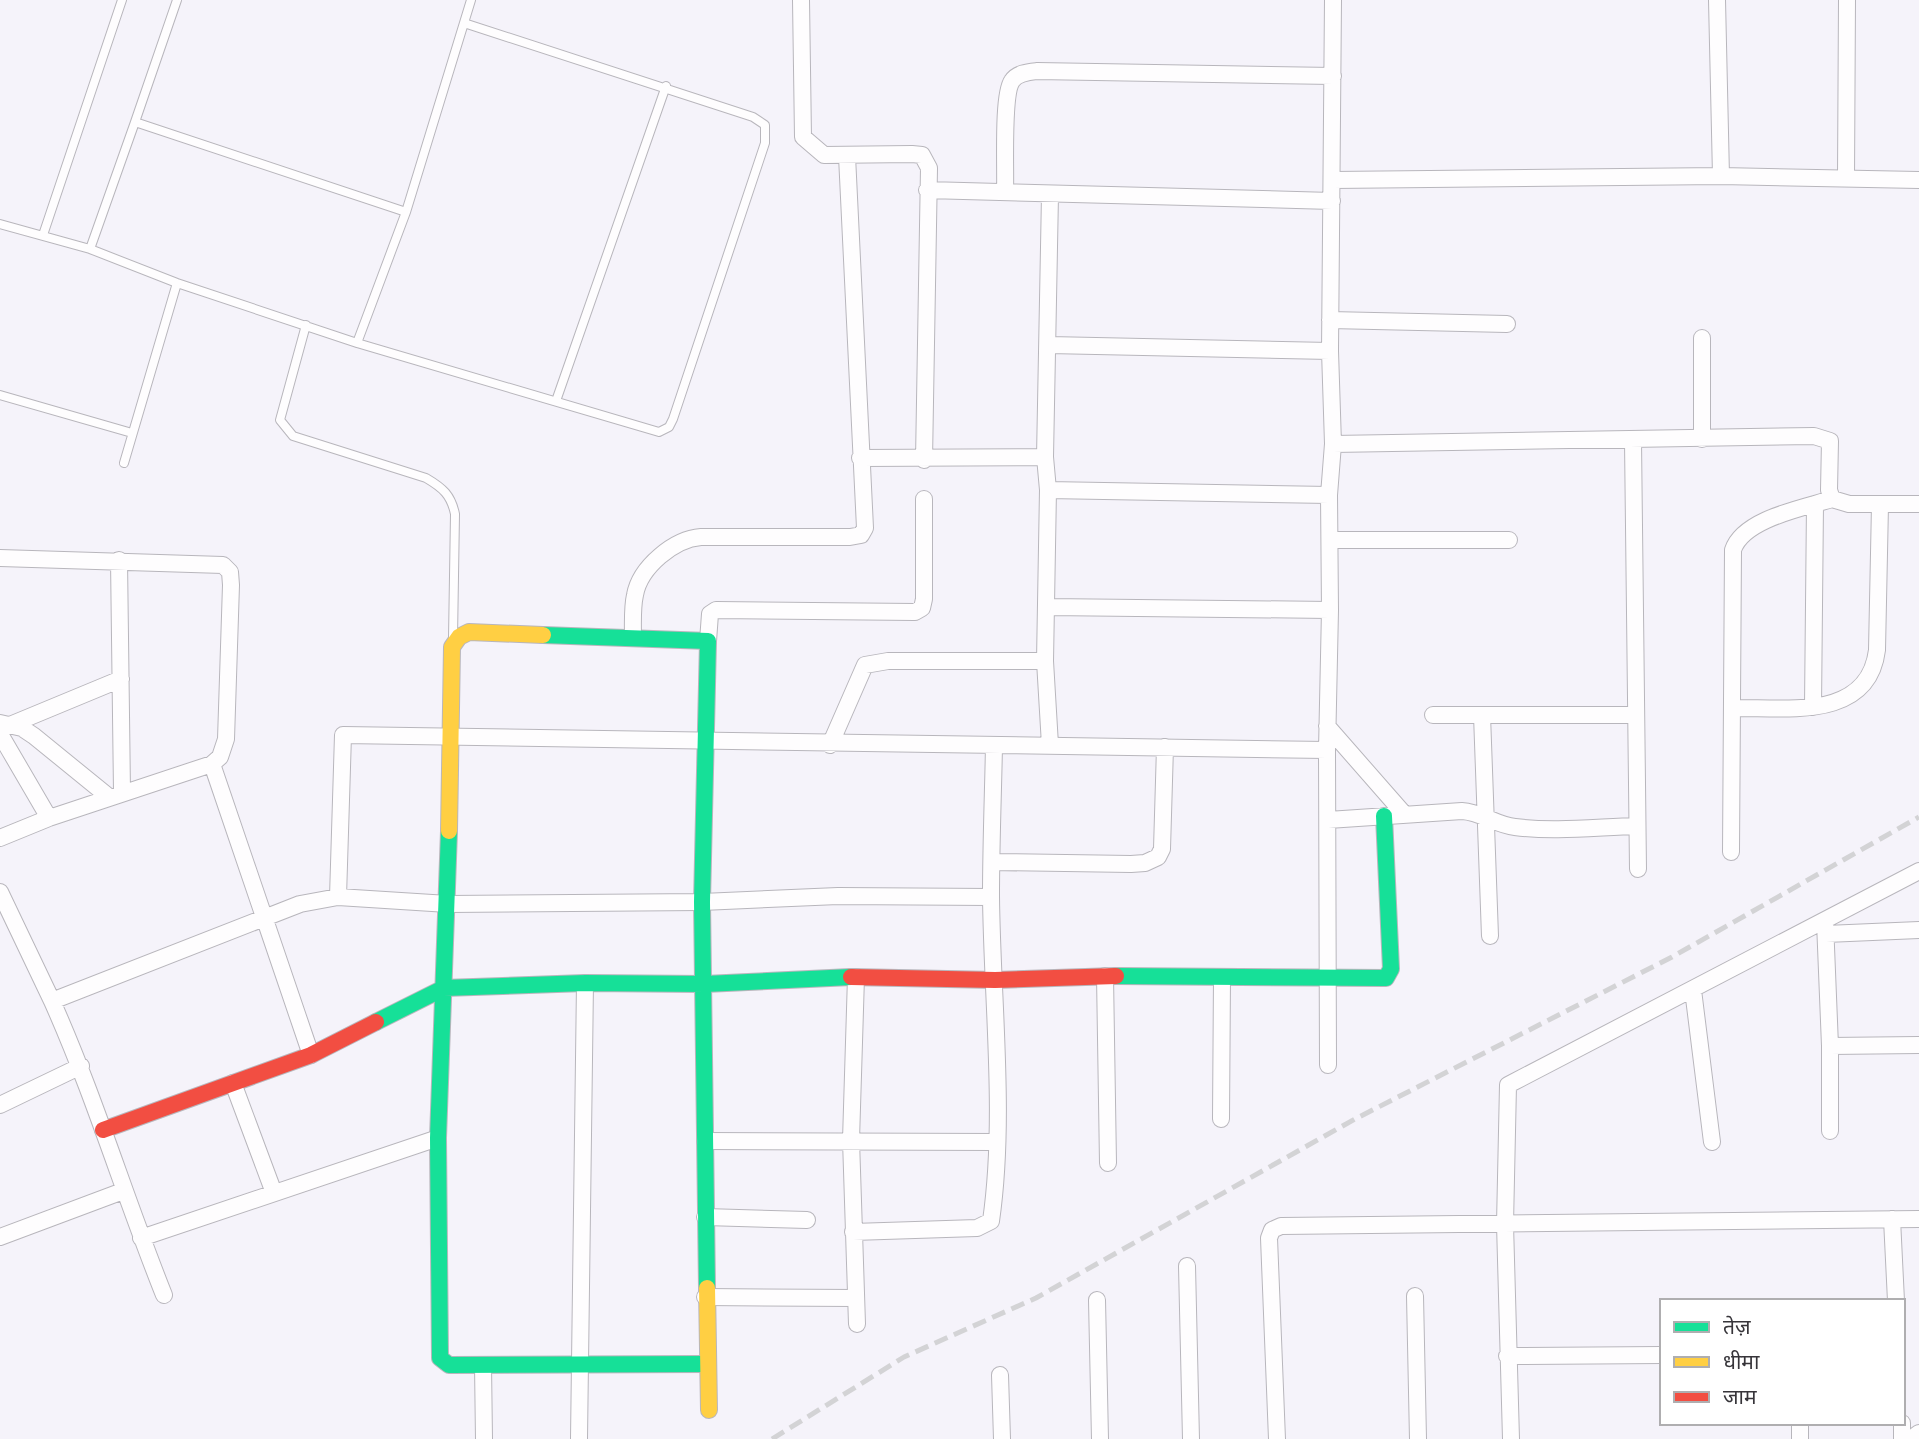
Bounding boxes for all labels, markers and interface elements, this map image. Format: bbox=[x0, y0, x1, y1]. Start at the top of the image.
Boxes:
legend bbox=[1660, 1299, 1905, 1425]
text: तेज़ bbox=[1723, 1313, 1751, 1339]
text: धीमा bbox=[1723, 1348, 1760, 1374]
text: जाम bbox=[1723, 1383, 1757, 1409]

